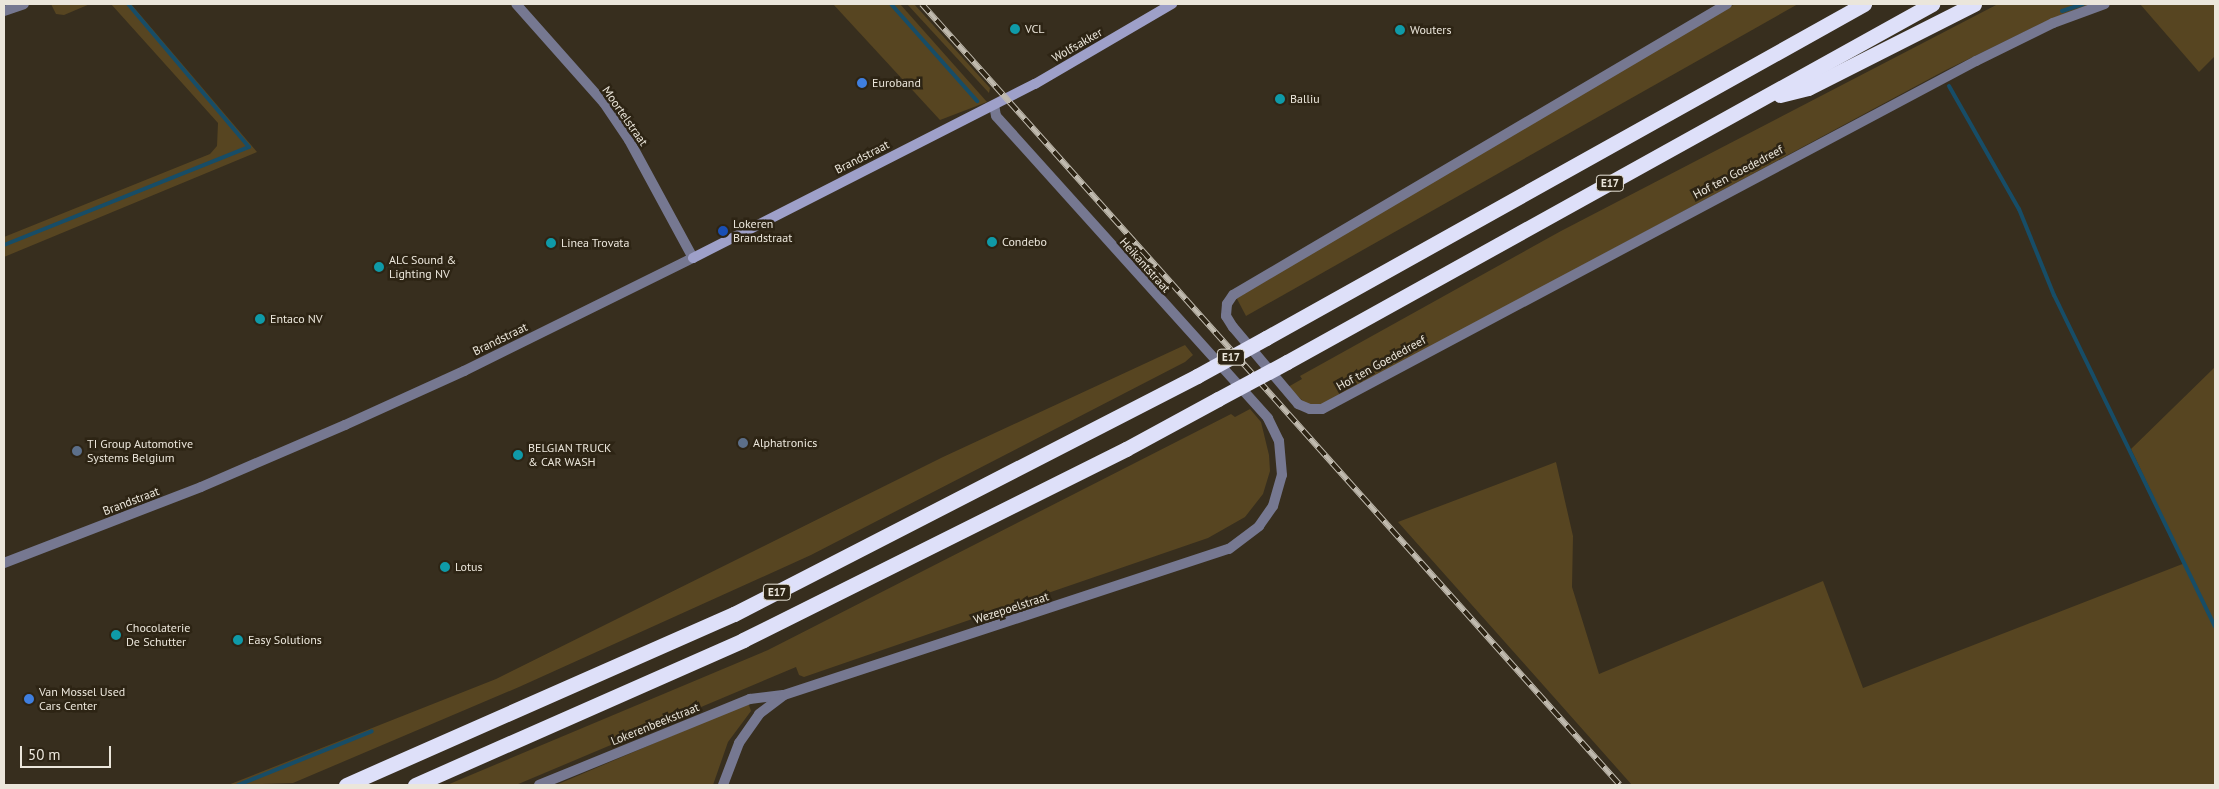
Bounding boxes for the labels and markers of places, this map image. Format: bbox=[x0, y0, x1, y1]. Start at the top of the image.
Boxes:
place label: VCL bbox=[1025, 22, 1045, 36]
marker: VCL bbox=[1009, 23, 1021, 35]
place label: Wouters bbox=[1410, 23, 1451, 37]
marker: Wouters bbox=[1394, 24, 1406, 36]
place label: Euroband bbox=[872, 76, 921, 90]
marker: Euroband bbox=[856, 77, 868, 89]
place label: Balliu bbox=[1290, 92, 1320, 106]
marker: Balliu bbox=[1274, 93, 1286, 105]
place label: Lokeren Brandstraat bbox=[733, 217, 792, 245]
marker: Lokeren Brandstraat bbox=[717, 225, 729, 237]
place label: Condebo bbox=[1002, 235, 1047, 249]
place label: Linea Trovata bbox=[561, 236, 630, 250]
marker: Condebo bbox=[986, 236, 998, 248]
marker: Linea Trovata bbox=[545, 237, 557, 249]
place label: ALC Sound & Lighting NV bbox=[389, 253, 457, 281]
marker: ALC Sound & Lighting NV bbox=[373, 261, 385, 273]
place label: Entaco NV bbox=[270, 312, 323, 326]
marker: Entaco NV bbox=[254, 313, 266, 325]
place label: Alphatronics bbox=[753, 436, 817, 450]
place label: TI Group Automotive Systems Belgium bbox=[87, 437, 193, 465]
marker: Alphatronics bbox=[737, 437, 749, 449]
place label: BELGIAN TRUCK & CAR WASH bbox=[528, 441, 612, 469]
marker: TI Group Automotive Systems Belgium bbox=[71, 445, 83, 457]
marker: BELGIAN TRUCK & CAR WASH bbox=[512, 449, 524, 461]
place label: Lotus bbox=[455, 560, 483, 574]
marker: Lotus bbox=[439, 561, 451, 573]
place label: Chocolaterie De Schutter bbox=[126, 621, 190, 649]
marker: Chocolaterie De Schutter bbox=[110, 629, 122, 641]
place label: Easy Solutions bbox=[248, 633, 322, 647]
marker: Easy Solutions bbox=[232, 634, 244, 646]
place label: Van Mossel Used Cars Center bbox=[39, 685, 125, 713]
marker: Van Mossel Used Cars Center bbox=[23, 693, 35, 705]

